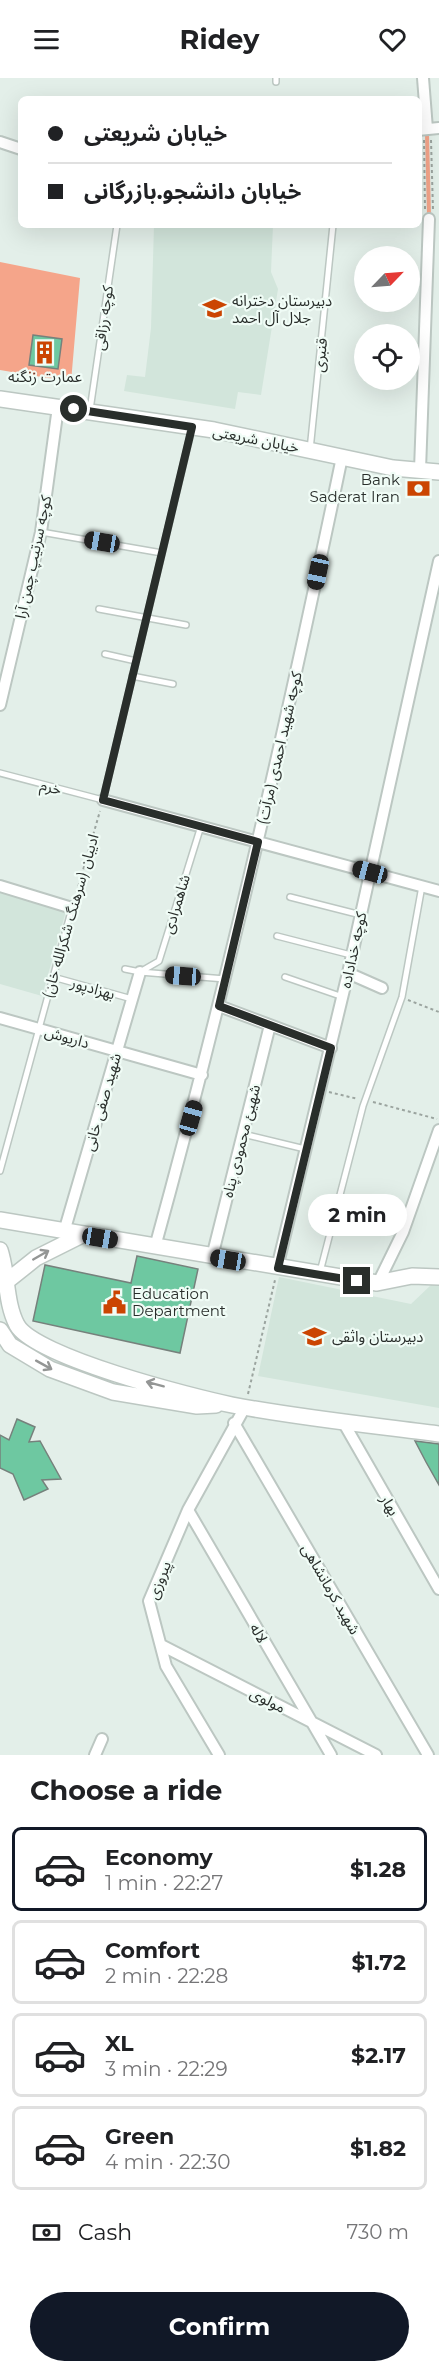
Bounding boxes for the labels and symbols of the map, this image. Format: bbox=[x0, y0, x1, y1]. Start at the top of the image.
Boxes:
north arrow bbox=[354, 246, 420, 312]
street label: کوچه رزاقی bbox=[89, 284, 118, 352]
place label: دبیرستان دخترانه جلال آل احمد bbox=[232, 291, 332, 327]
school or university icon: دبیرستان دخترانه جلال آل احمد bbox=[201, 296, 227, 322]
street label: قنبری bbox=[309, 337, 331, 373]
building icon: عمارت زنگنه bbox=[32, 339, 58, 365]
place label: عمارت زنگنه bbox=[8, 367, 82, 386]
route start bbox=[60, 395, 87, 422]
street label: خیابان شریعتی bbox=[211, 421, 301, 457]
place label: Bank Saderat Iran bbox=[309, 470, 400, 506]
bank icon: Bank Saderat Iran bbox=[405, 475, 431, 501]
street label: کوچه سرتیپ چمن آرا bbox=[11, 493, 57, 621]
car bbox=[83, 530, 121, 554]
car bbox=[305, 553, 331, 591]
street label: کوچه شهید احمدی (مرآت) bbox=[252, 669, 307, 827]
street label: خرم bbox=[38, 775, 64, 801]
street label: ادیبان (سرهنگ شکرالله خان) bbox=[37, 832, 103, 1000]
car bbox=[350, 859, 390, 885]
street label: شاهمرادی bbox=[158, 872, 194, 936]
street label: کوچه خداداده bbox=[336, 909, 372, 990]
car bbox=[164, 966, 202, 986]
street label: بهزادپور bbox=[67, 972, 117, 1004]
street label: داریوش bbox=[43, 1022, 91, 1052]
street label: شهید صفی خانی bbox=[79, 1051, 125, 1153]
street label: شهیئ محمودی پناه bbox=[218, 1082, 265, 1200]
car bbox=[177, 1098, 205, 1138]
callout: 2 min bbox=[308, 1194, 406, 1236]
car bbox=[81, 1226, 119, 1250]
car bbox=[209, 1248, 247, 1272]
one-way arrow bbox=[32, 1249, 49, 1261]
route end bbox=[343, 1267, 370, 1294]
place label: Education Department bbox=[132, 1284, 226, 1320]
public building icon: Education Department bbox=[101, 1289, 127, 1315]
school or university icon: دبیرستان واثقی bbox=[301, 1323, 327, 1349]
place label: دبیرستان واثقی bbox=[332, 1327, 423, 1346]
one-way arrow bbox=[35, 1360, 53, 1371]
one-way arrow bbox=[146, 1378, 165, 1389]
street label: بهار bbox=[376, 1490, 404, 1519]
street label: شهید کرمانشاهی bbox=[297, 1540, 365, 1638]
street label: پیروزی bbox=[143, 1558, 176, 1602]
street label: لاله bbox=[246, 1620, 272, 1646]
street label: مولوی bbox=[247, 1683, 289, 1717]

